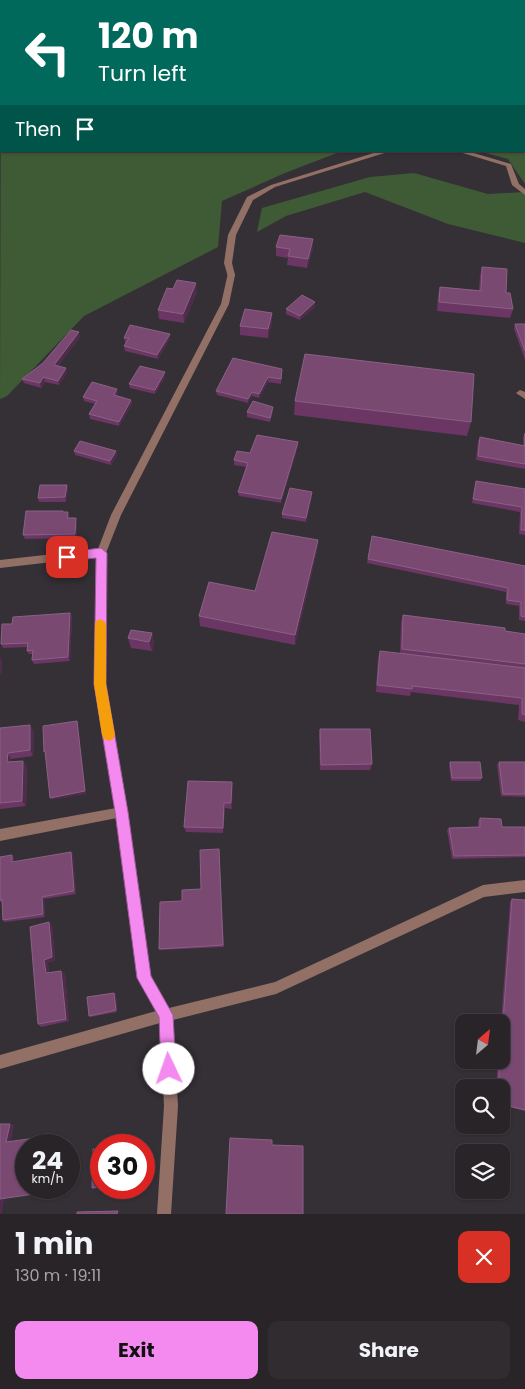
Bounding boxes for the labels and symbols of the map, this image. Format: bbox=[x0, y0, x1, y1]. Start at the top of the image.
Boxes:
pin bbox=[46, 536, 88, 578]
north arrow bbox=[455, 1014, 510, 1069]
position arrow bbox=[142, 1042, 194, 1094]
speed limit sign: 30 bbox=[90, 1134, 155, 1199]

